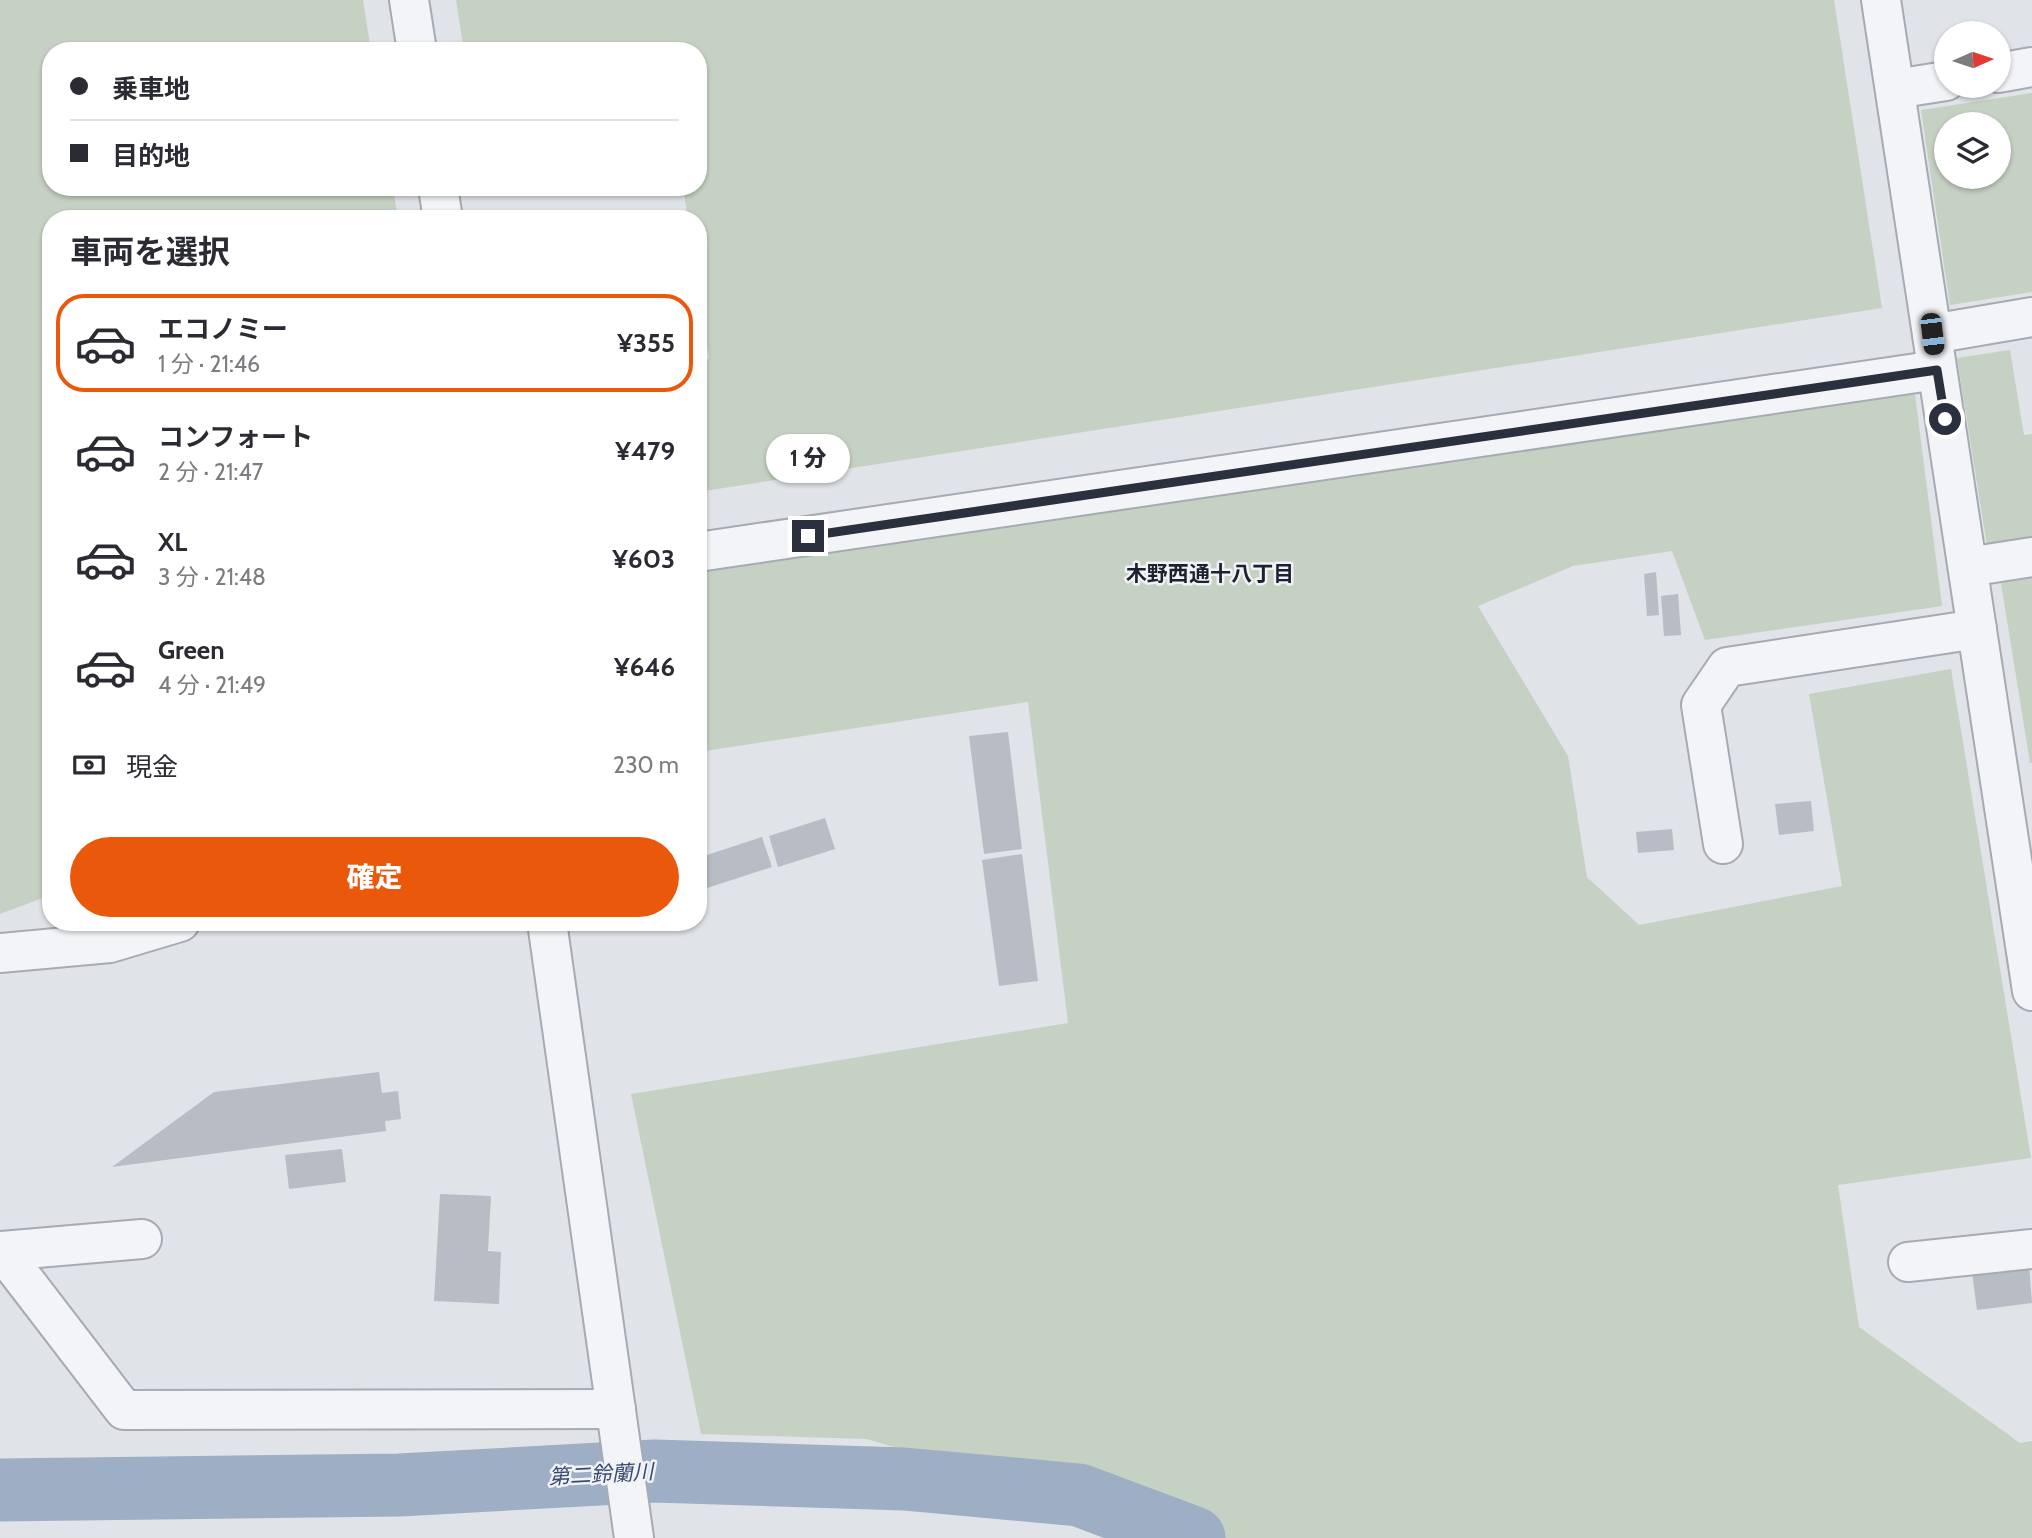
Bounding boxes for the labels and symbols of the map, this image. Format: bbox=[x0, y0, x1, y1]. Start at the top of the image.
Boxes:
north arrow bbox=[1934, 21, 2011, 98]
car bbox=[1920, 312, 1945, 356]
route start bbox=[1929, 403, 1961, 435]
callout: 1 分 bbox=[766, 434, 850, 484]
route end bbox=[792, 520, 824, 552]
district label: 木野西通十八丁目 bbox=[1126, 561, 1294, 586]
water label: 第二鈴蘭川 bbox=[548, 1459, 656, 1489]

